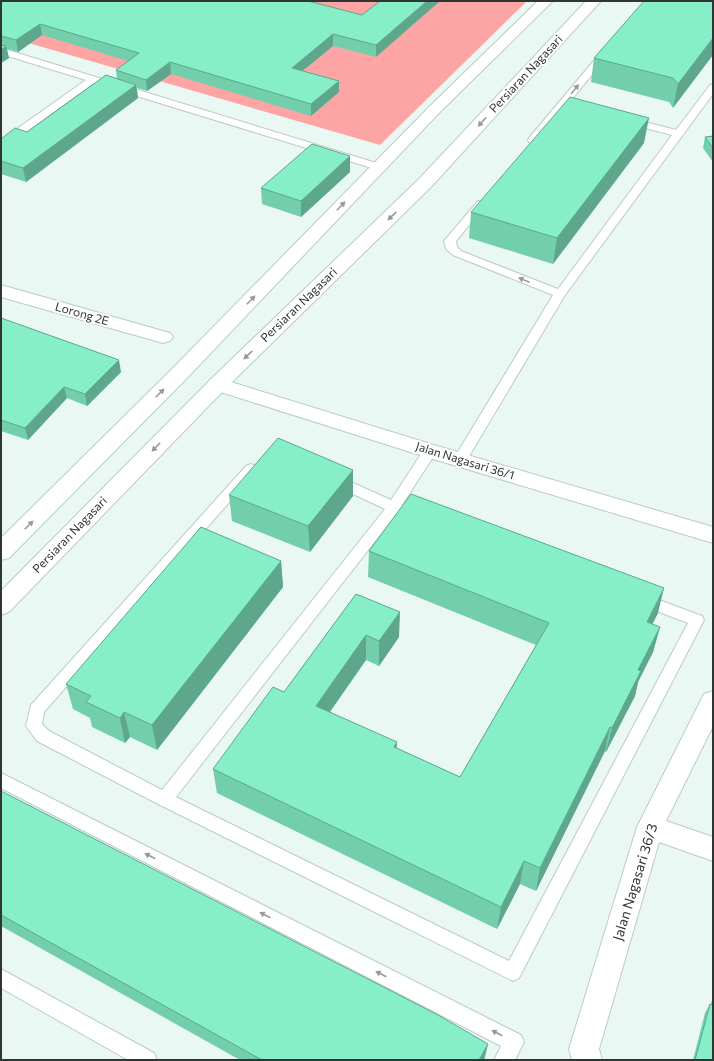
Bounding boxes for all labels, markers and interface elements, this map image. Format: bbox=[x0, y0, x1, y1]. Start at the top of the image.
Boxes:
street label: Persiaran Nagasari bbox=[486, 32, 565, 115]
one-way arrow bbox=[571, 83, 580, 94]
one-way arrow bbox=[477, 117, 486, 127]
one-way arrow bbox=[336, 201, 346, 211]
one-way arrow bbox=[387, 211, 396, 220]
street label: Persiaran Nagasari bbox=[257, 264, 339, 344]
one-way arrow bbox=[517, 276, 529, 282]
one-way arrow bbox=[246, 295, 256, 305]
street label: Lorong 2E bbox=[54, 299, 111, 327]
one-way arrow bbox=[243, 350, 253, 360]
one-way arrow bbox=[155, 388, 165, 398]
street label: Jalan Nagasari 36/1 bbox=[414, 438, 516, 483]
one-way arrow bbox=[151, 442, 161, 452]
street label: Persiaran Nagasari bbox=[29, 493, 109, 575]
one-way arrow bbox=[24, 520, 34, 530]
street label: Jalan Nagasari 36/3 bbox=[609, 821, 660, 943]
one-way arrow bbox=[144, 853, 155, 859]
one-way arrow bbox=[260, 912, 271, 918]
one-way arrow bbox=[375, 971, 387, 977]
one-way arrow bbox=[491, 1030, 503, 1037]

